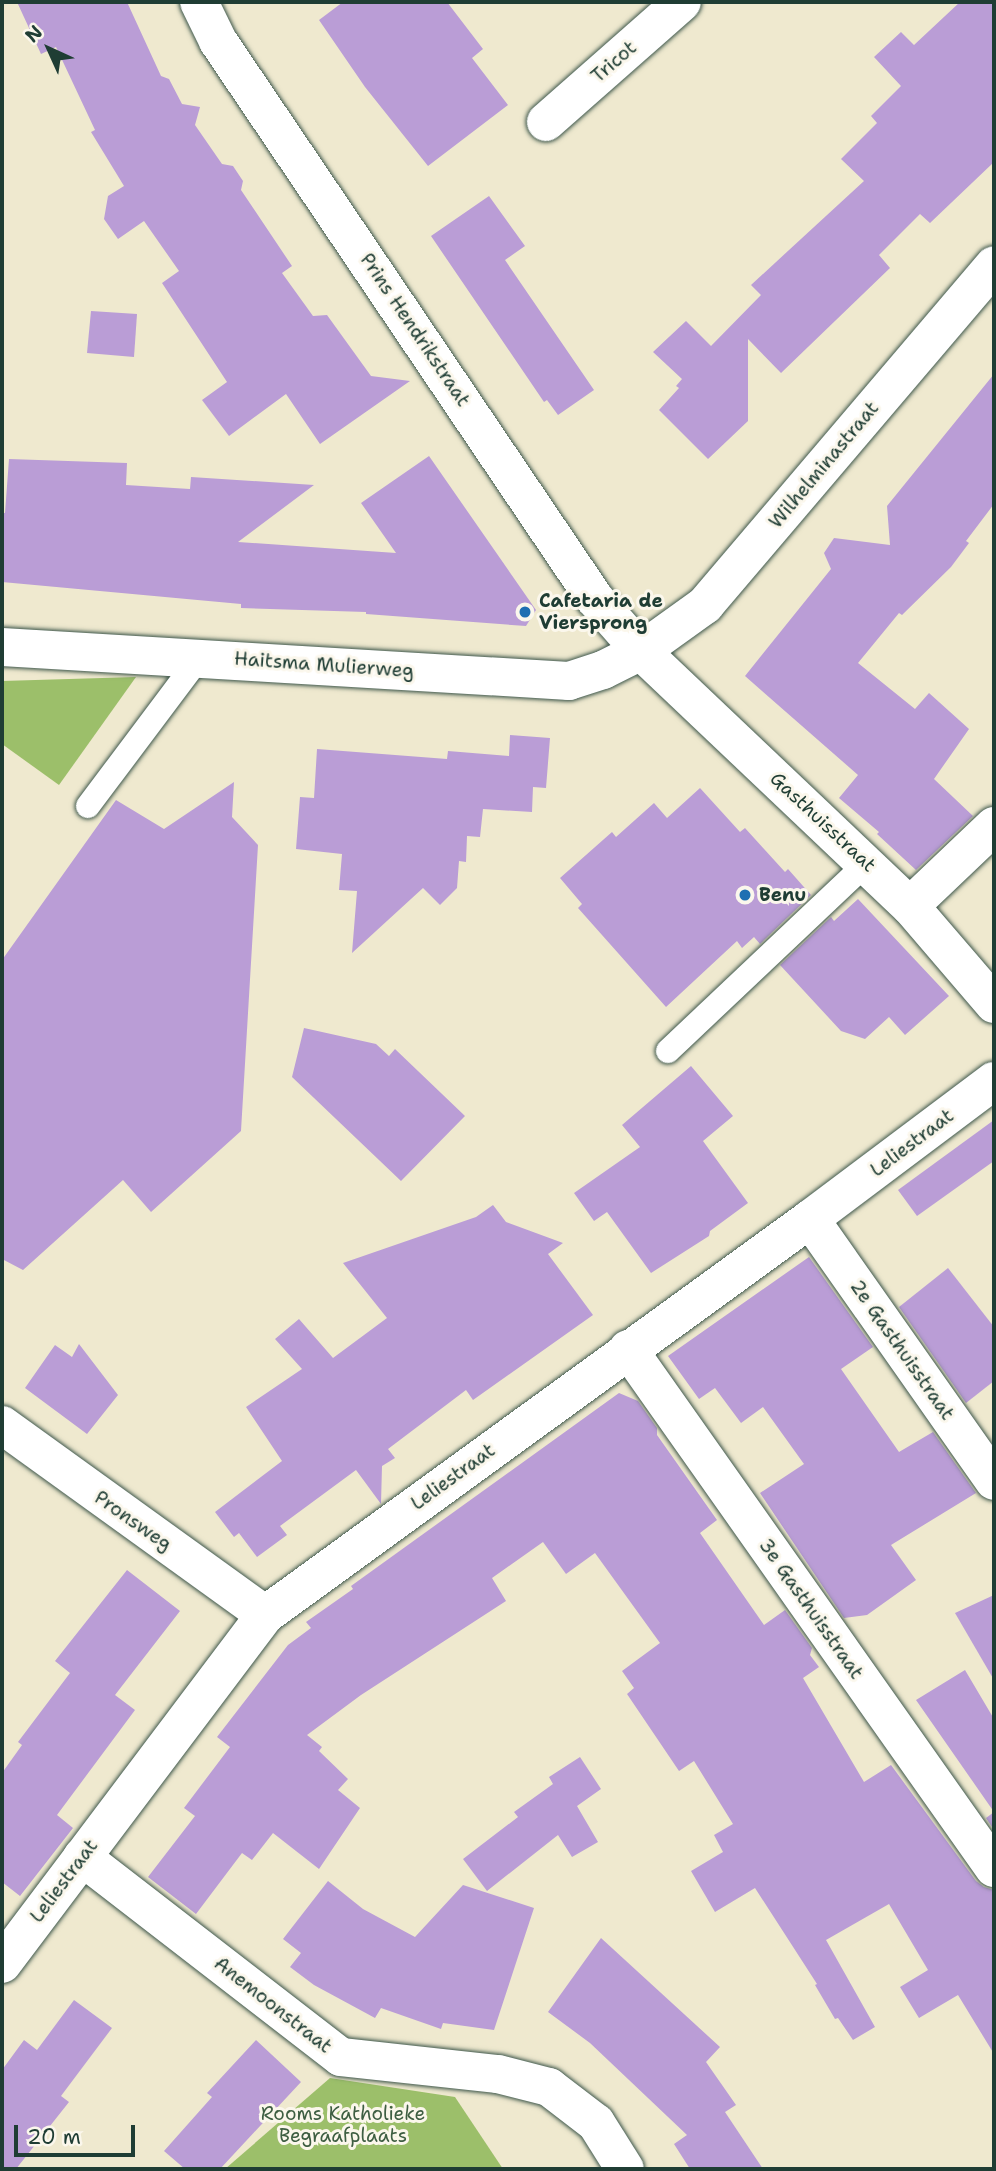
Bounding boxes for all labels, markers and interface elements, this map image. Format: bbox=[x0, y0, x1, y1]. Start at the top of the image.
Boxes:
north arrow bbox=[14, 14, 84, 84]
text: N bbox=[20, 20, 48, 48]
street label: Tricot bbox=[587, 36, 641, 88]
street label: Prins Hendrikstraat bbox=[355, 249, 475, 411]
street label: Wilhelminastraat bbox=[764, 397, 884, 533]
place label: Cafetaria de Viersprong bbox=[539, 590, 663, 634]
marker: Cafetaria de Viersprong bbox=[517, 604, 533, 620]
street label: Haitsma Mulierweg bbox=[233, 647, 415, 683]
street label: Gasthuisstraat bbox=[765, 767, 881, 877]
place label: Benu bbox=[759, 884, 806, 906]
marker: Benu bbox=[737, 887, 753, 903]
street label: Leliestraat bbox=[866, 1104, 958, 1182]
street label: 2e Gasthuisstraat bbox=[845, 1276, 959, 1424]
street label: Leliestraat bbox=[407, 1439, 499, 1515]
street label: Pronsweg bbox=[90, 1486, 176, 1556]
street label: 3e Gasthuisstraat bbox=[754, 1534, 868, 1684]
street label: Leliestraat bbox=[25, 1835, 103, 1927]
street label: Anemoonstraat bbox=[210, 1952, 336, 2058]
park label: Rooms Katholieke Begraafplaats bbox=[261, 2103, 425, 2147]
scale bar bbox=[18, 2112, 138, 2156]
text: 20 m bbox=[27, 2123, 81, 2151]

